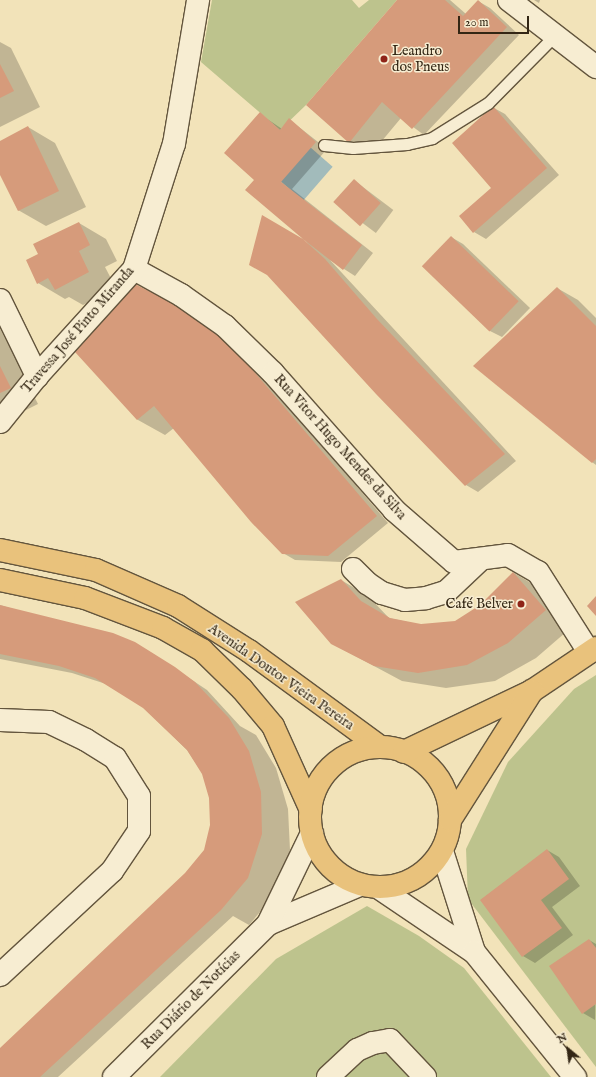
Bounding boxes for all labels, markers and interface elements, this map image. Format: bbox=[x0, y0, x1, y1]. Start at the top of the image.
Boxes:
scale bar bbox=[460, 8, 531, 34]
text: 20 m bbox=[465, 15, 488, 30]
place label: Leandro dos Pneus bbox=[392, 43, 449, 76]
marker: Leandro dos Pneus bbox=[379, 54, 389, 64]
street label: Travessa José Pinto Miranda bbox=[18, 263, 138, 397]
street label: Rua Vitor Hugo Mendes da Silva bbox=[270, 371, 410, 523]
place label: Café Belver bbox=[445, 596, 513, 612]
marker: Café Belver bbox=[516, 599, 526, 609]
street label: Avenida Doutor Vieira Pereira bbox=[205, 620, 357, 734]
street label: Rua Diário de Notícias bbox=[138, 947, 244, 1053]
north arrow bbox=[548, 1029, 588, 1069]
text: N bbox=[555, 1030, 570, 1047]

